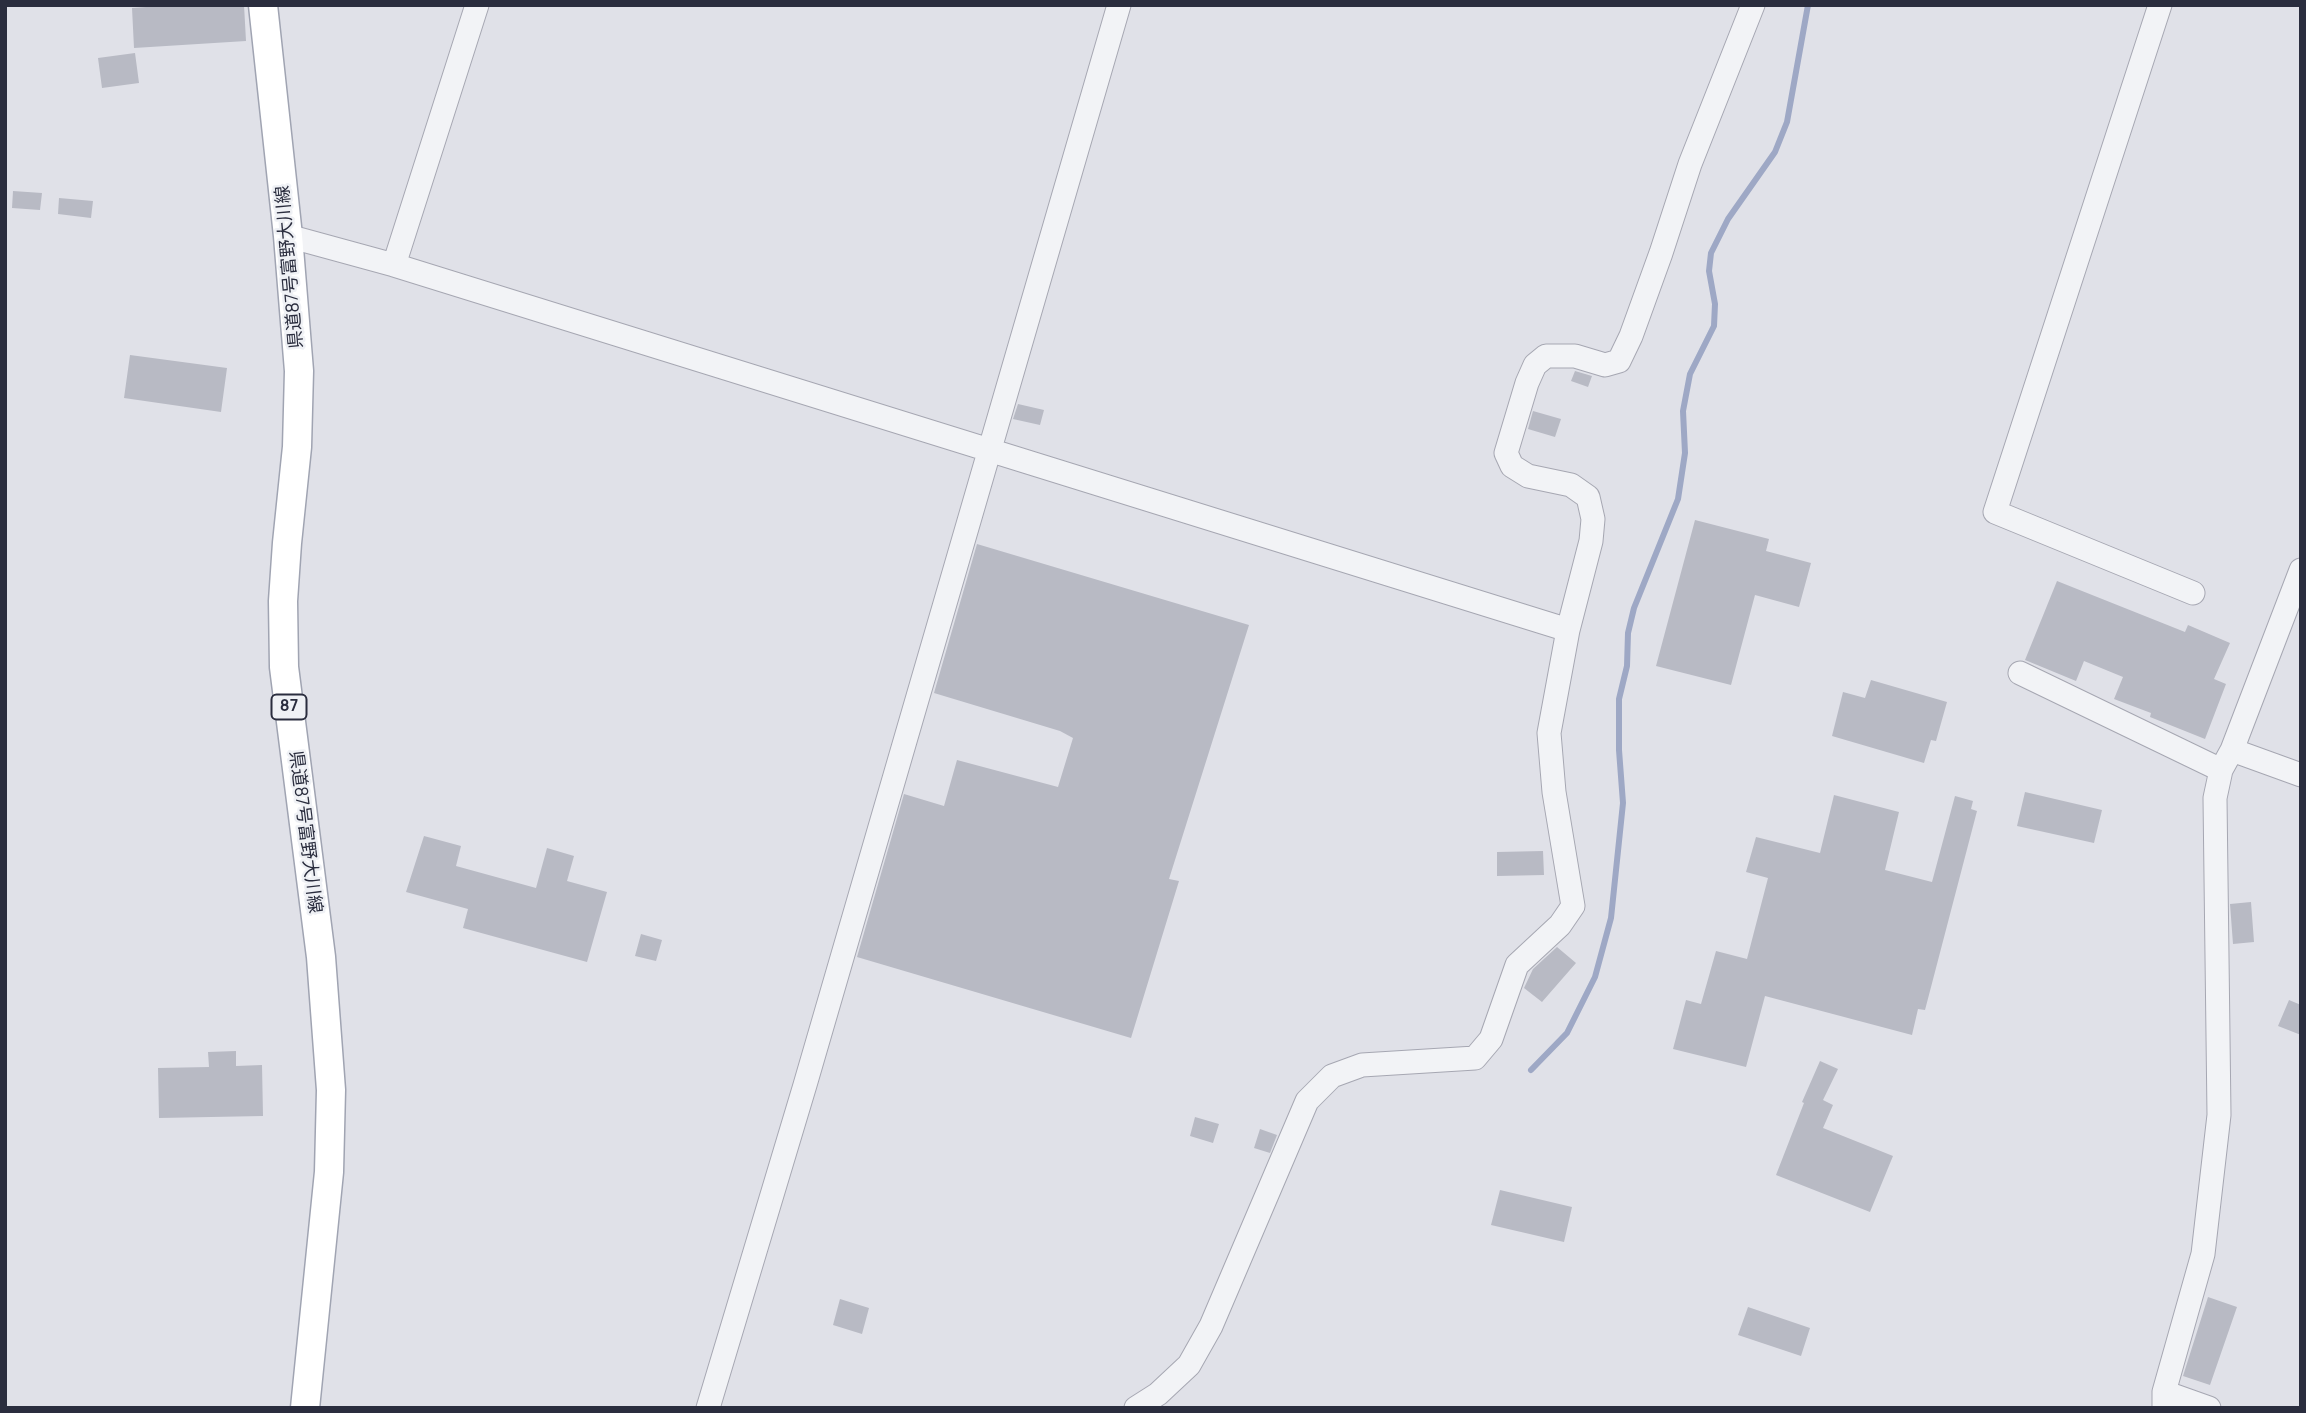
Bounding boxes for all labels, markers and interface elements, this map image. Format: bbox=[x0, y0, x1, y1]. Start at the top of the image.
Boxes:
street label: 県道87号富野大川線 bbox=[272, 185, 308, 349]
road number: 87 bbox=[272, 694, 306, 720]
street label: 県道87号富野大川線 bbox=[284, 750, 326, 914]

